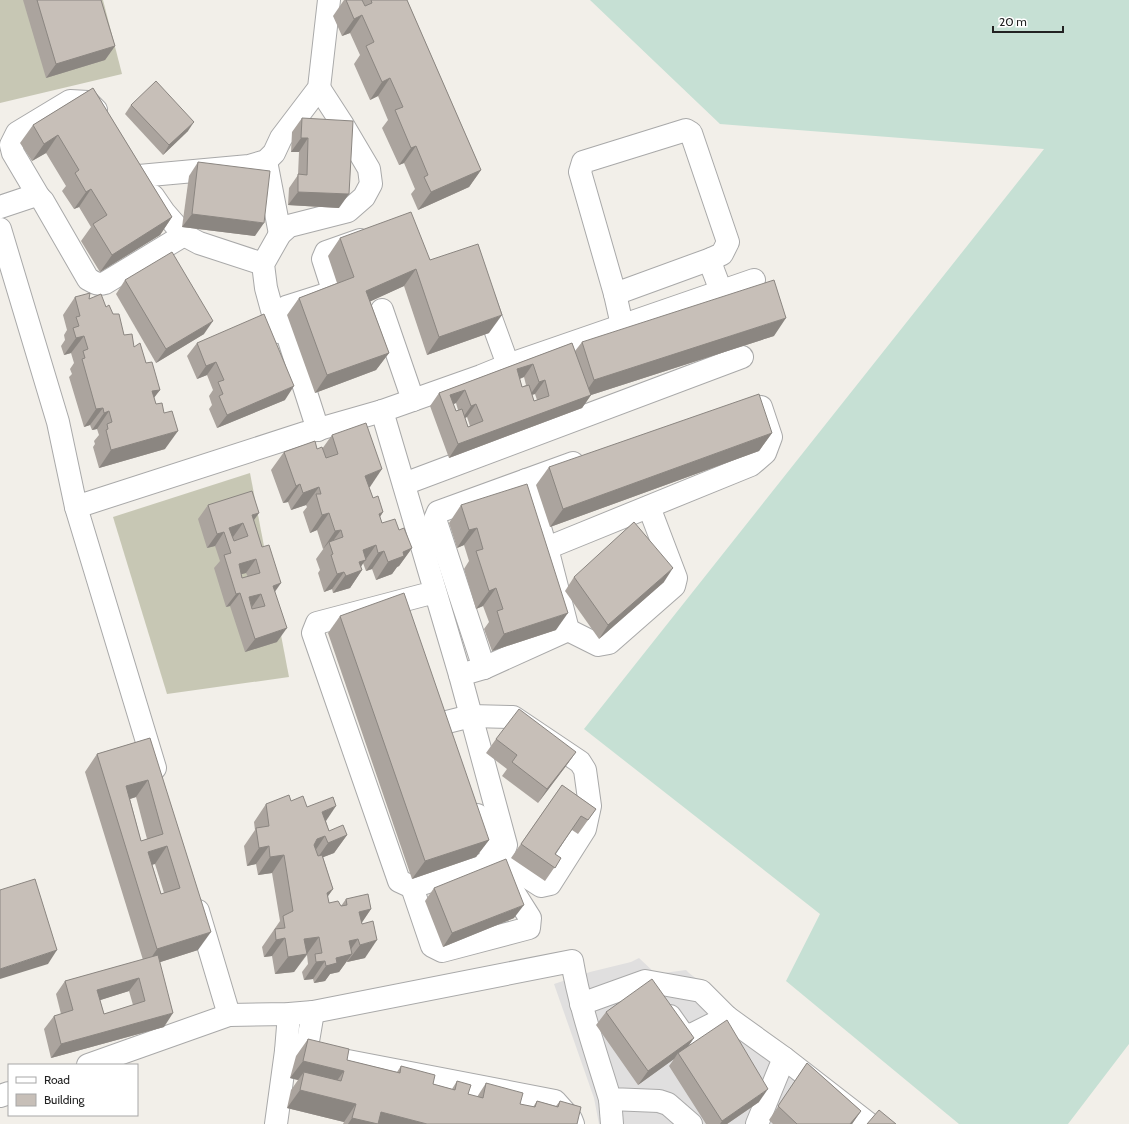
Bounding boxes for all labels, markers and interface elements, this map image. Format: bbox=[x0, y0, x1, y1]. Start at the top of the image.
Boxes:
scale bar bbox=[993, 8, 1063, 34]
text: 20 m bbox=[999, 14, 1027, 29]
legend bbox=[8, 1064, 138, 1116]
text: Road bbox=[44, 1072, 70, 1087]
text: Building bbox=[44, 1092, 86, 1107]

